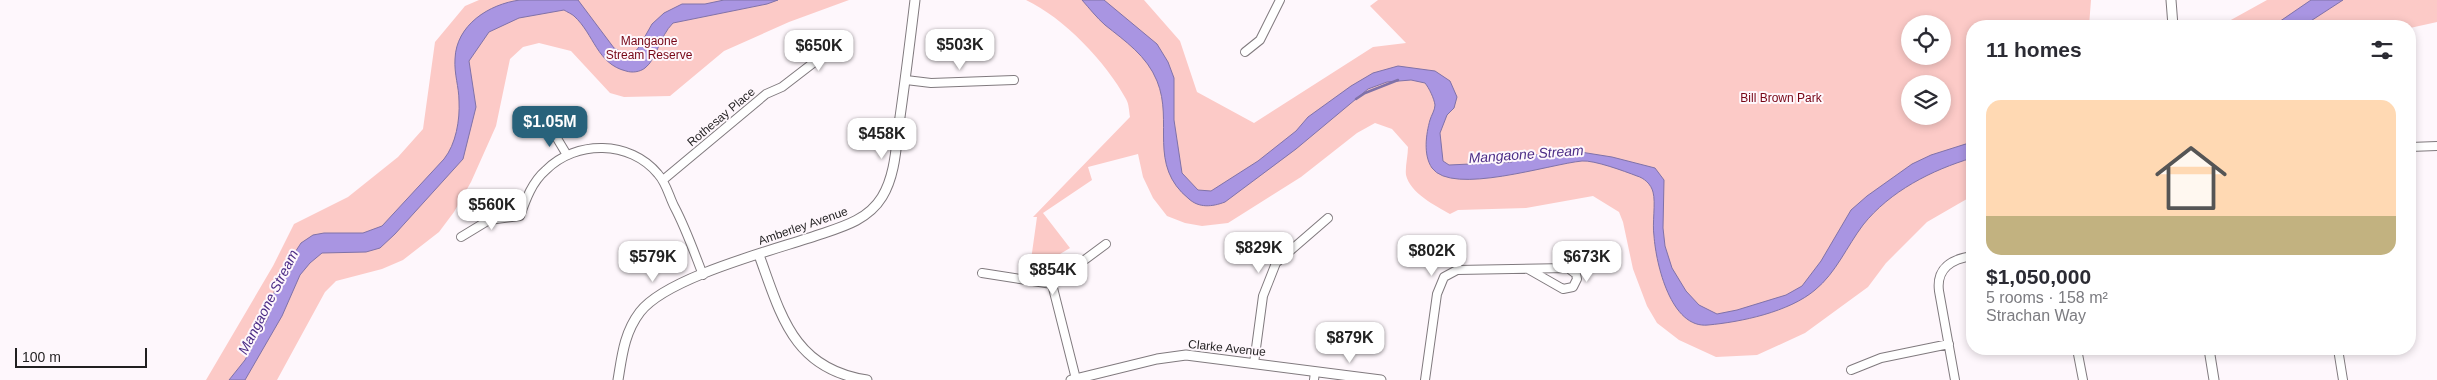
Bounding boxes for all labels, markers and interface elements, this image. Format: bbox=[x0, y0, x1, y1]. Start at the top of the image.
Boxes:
map controls bbox=[1901, 15, 1951, 125]
button: locate bbox=[1901, 15, 1951, 65]
pin: $503K bbox=[925, 28, 995, 71]
pin: $650K bbox=[784, 30, 854, 72]
park label: Mangaone Stream Reserve bbox=[606, 34, 693, 62]
text: $503K bbox=[936, 36, 984, 53]
icon: filters bbox=[2368, 36, 2396, 64]
text: $650K bbox=[795, 37, 843, 54]
text: 11 homes bbox=[1986, 38, 2082, 61]
button: layers bbox=[1901, 75, 1951, 125]
street label: Rothesay Place bbox=[684, 84, 758, 149]
park label: Bill Brown Park bbox=[1740, 91, 1823, 105]
pin: $1.05M bbox=[509, 106, 591, 148]
text: $1.05M bbox=[523, 113, 577, 130]
pin: $458K bbox=[847, 118, 917, 160]
text: $458K bbox=[858, 125, 906, 142]
icon: home bbox=[2146, 133, 2236, 223]
water label: Mangaone Stream bbox=[1468, 142, 1584, 166]
pin: $560K bbox=[457, 188, 527, 231]
text: $560K bbox=[468, 196, 516, 213]
street label: Amberley Avenue bbox=[756, 204, 850, 248]
pin: $829K bbox=[1224, 232, 1294, 274]
pin: $802K bbox=[1397, 234, 1467, 277]
text: $829K bbox=[1235, 239, 1283, 256]
pin: $579K bbox=[618, 240, 688, 283]
pin: $673K bbox=[1552, 240, 1622, 283]
text: $802K bbox=[1408, 242, 1456, 259]
water label: Mangaone Stream bbox=[235, 247, 301, 357]
text: $579K bbox=[629, 248, 677, 265]
text: $673K bbox=[1563, 248, 1611, 265]
pin: $854K bbox=[1018, 254, 1088, 296]
text: $854K bbox=[1029, 261, 1077, 278]
text: $1,050,000 bbox=[1986, 265, 2091, 288]
text: 5 rooms · 158 m² bbox=[1986, 289, 2108, 306]
text: Strachan Way bbox=[1986, 307, 2086, 324]
pin: $879K bbox=[1315, 322, 1385, 364]
text: $879K bbox=[1326, 329, 1374, 346]
street label: Clarke Avenue bbox=[1188, 337, 1267, 359]
scale bar bbox=[15, 345, 148, 368]
text: 100 m bbox=[22, 349, 61, 365]

